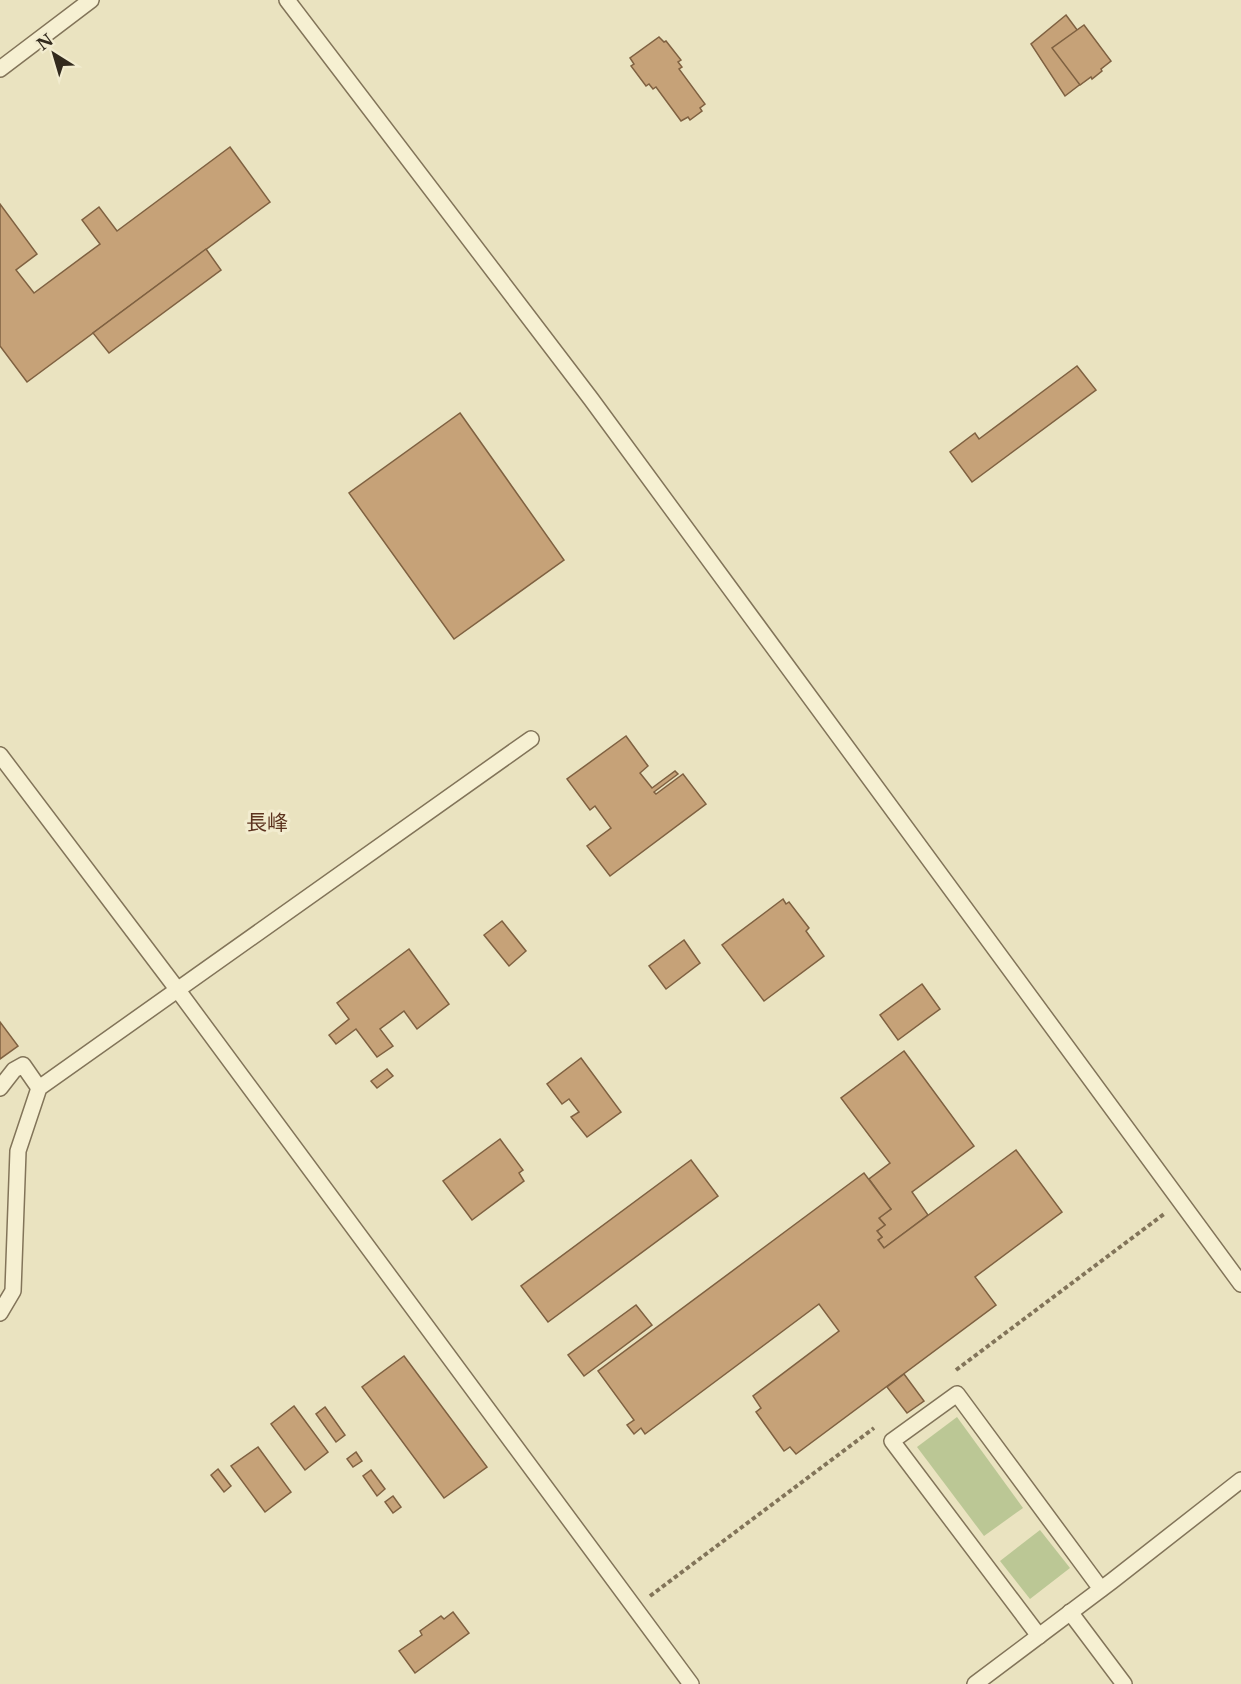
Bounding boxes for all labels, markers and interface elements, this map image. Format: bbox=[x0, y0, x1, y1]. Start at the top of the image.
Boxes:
north arrow bbox=[24, 24, 84, 84]
text: N bbox=[33, 30, 57, 55]
district label: 長峰 bbox=[246, 810, 288, 836]

